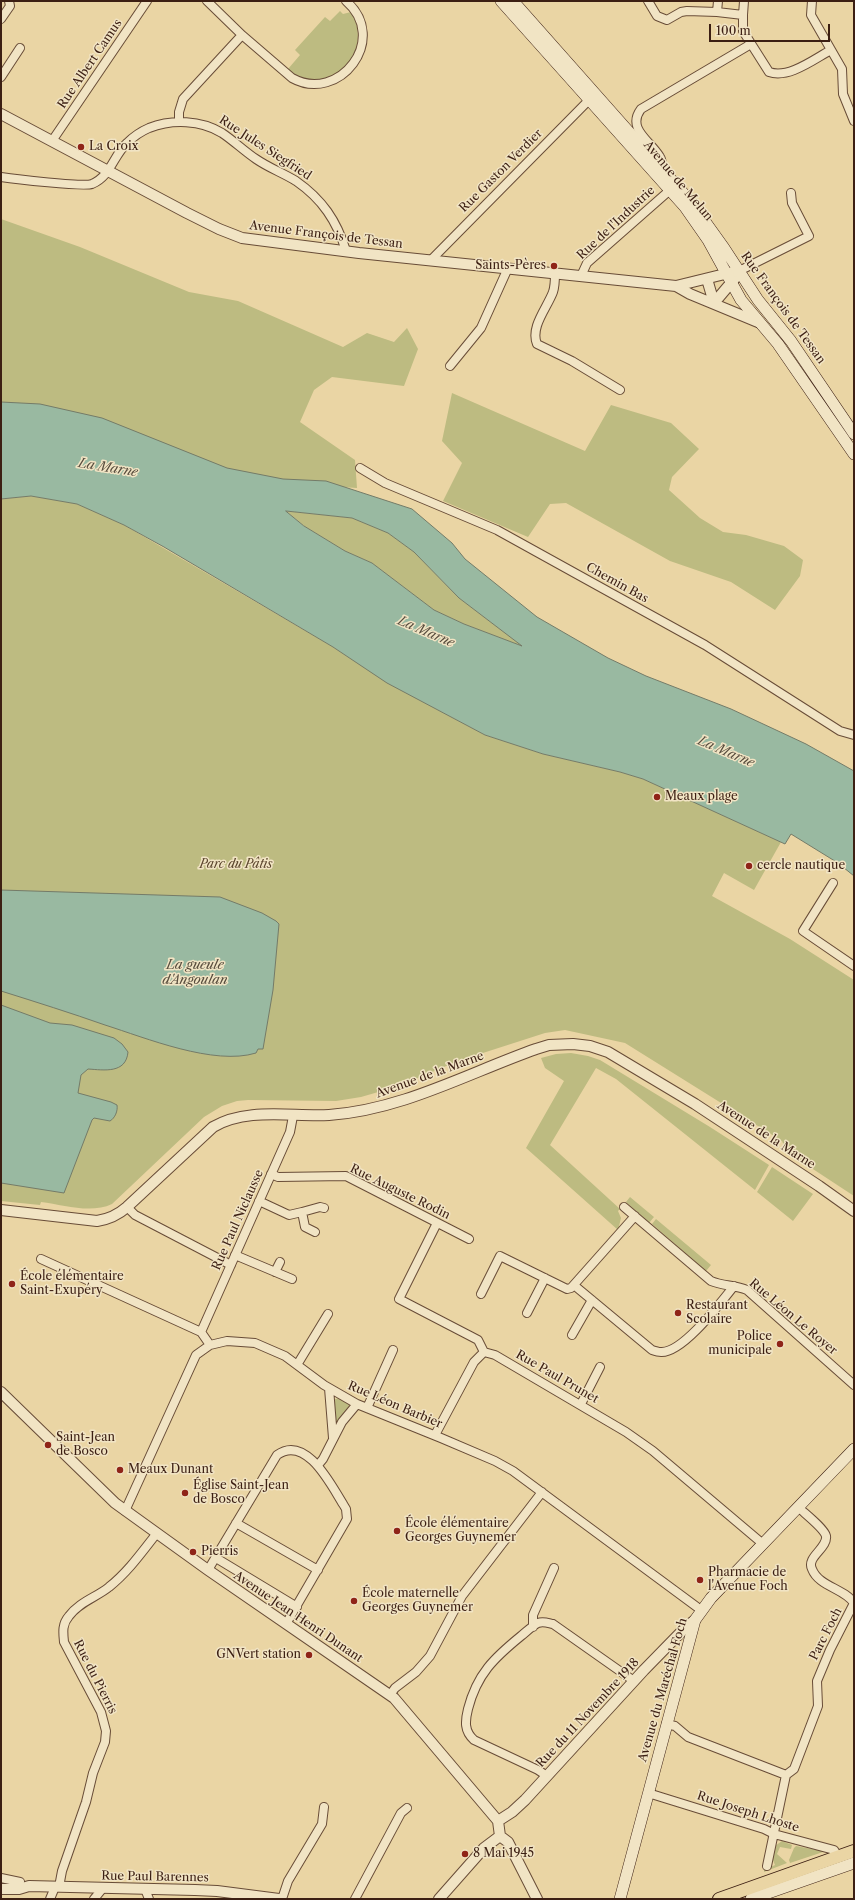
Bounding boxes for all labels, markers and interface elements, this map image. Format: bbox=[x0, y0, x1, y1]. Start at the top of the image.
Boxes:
scale bar bbox=[711, 16, 832, 42]
street label: Rue Albert Camus bbox=[55, 17, 125, 111]
text: 100 m bbox=[716, 23, 751, 38]
street label: Rue Jules Siegfried bbox=[216, 113, 314, 183]
street label: Rue Gaston Verdier bbox=[456, 126, 546, 216]
street label: Avenue de Melun bbox=[640, 138, 716, 224]
place label: La Croix bbox=[89, 140, 139, 154]
marker: La Croix bbox=[76, 142, 86, 152]
street label: Rue de l'Industrie bbox=[574, 183, 658, 263]
street label: Avenue François de Tessan bbox=[249, 218, 403, 252]
street label: Rue François de Tessan bbox=[738, 249, 828, 367]
place label: Saints-Pères bbox=[475, 259, 546, 273]
marker: Saints-Pères bbox=[549, 261, 559, 271]
water label: La Marne bbox=[77, 456, 139, 480]
street label: Chemin Bas bbox=[583, 560, 651, 606]
water label: La Marne bbox=[395, 613, 457, 651]
water label: La Marne bbox=[695, 733, 757, 771]
place label: Meaux plage bbox=[665, 790, 738, 804]
marker: Meaux plage bbox=[652, 792, 662, 802]
park label: Parc du Pâtis bbox=[200, 858, 272, 872]
place label: cercle nautique bbox=[757, 859, 845, 873]
marker: cercle nautique bbox=[744, 861, 754, 871]
water label: La gueule d'Angoulan bbox=[162, 957, 228, 988]
street label: Avenue de la Marne bbox=[374, 1049, 486, 1101]
street label: Avenue de la Marne bbox=[714, 1098, 818, 1172]
street label: Rue Auguste Rodin bbox=[348, 1161, 452, 1223]
street label: Rue Paul Niclausse bbox=[209, 1167, 267, 1273]
place label: École élémentaire Saint-Exupéry bbox=[20, 1270, 124, 1298]
street label: Rue Léon Le Royer bbox=[746, 1276, 840, 1358]
marker: École élémentaire Saint-Exupéry bbox=[7, 1279, 17, 1289]
place label: Restaurant Scolaire bbox=[686, 1299, 748, 1327]
marker: Restaurant Scolaire bbox=[673, 1308, 683, 1318]
place label: Police municipale bbox=[708, 1330, 772, 1358]
marker: Police municipale bbox=[775, 1339, 785, 1349]
street label: Rue Paul Prunet bbox=[513, 1347, 601, 1407]
street label: Rue Léon Barbier bbox=[346, 1379, 444, 1431]
place label: Saint-Jean de Bosco bbox=[56, 1431, 115, 1459]
marker: Saint-Jean de Bosco bbox=[43, 1440, 53, 1450]
place label: Meaux Dunant bbox=[128, 1463, 213, 1477]
marker: Meaux Dunant bbox=[115, 1465, 125, 1475]
place label: Église Saint-Jean de Bosco bbox=[193, 1479, 289, 1507]
marker: Église Saint-Jean de Bosco bbox=[180, 1488, 190, 1498]
place label: École élémentaire Georges Guynemer bbox=[405, 1517, 516, 1545]
marker: École élémentaire Georges Guynemer bbox=[392, 1526, 402, 1536]
place label: Pierris bbox=[201, 1545, 238, 1559]
marker: Pierris bbox=[188, 1547, 198, 1557]
place label: Pharmacie de l'Avenue Foch bbox=[708, 1566, 788, 1594]
street label: Avenue Jean Henri Dunant bbox=[231, 1568, 365, 1666]
marker: Pharmacie de l'Avenue Foch bbox=[695, 1575, 705, 1585]
place label: École maternelle Georges Guynemer bbox=[362, 1587, 473, 1615]
marker: École maternelle Georges Guynemer bbox=[349, 1596, 359, 1606]
street label: Parc Foch bbox=[807, 1605, 845, 1663]
street label: Avenue du Maréchal Foch bbox=[636, 1616, 690, 1764]
street label: Rue du Pierris bbox=[70, 1638, 120, 1716]
place label: GNVert station bbox=[216, 1648, 301, 1662]
marker: GNVert station bbox=[304, 1650, 314, 1660]
street label: Rue du 11 Novembre 1918 bbox=[534, 1655, 642, 1771]
street label: Rue Joseph Lhoste bbox=[695, 1789, 801, 1835]
place label: 8 Mai 1945 bbox=[473, 1847, 534, 1861]
marker: 8 Mai 1945 bbox=[460, 1849, 470, 1859]
street label: Rue Paul Barennes bbox=[101, 1869, 209, 1885]

